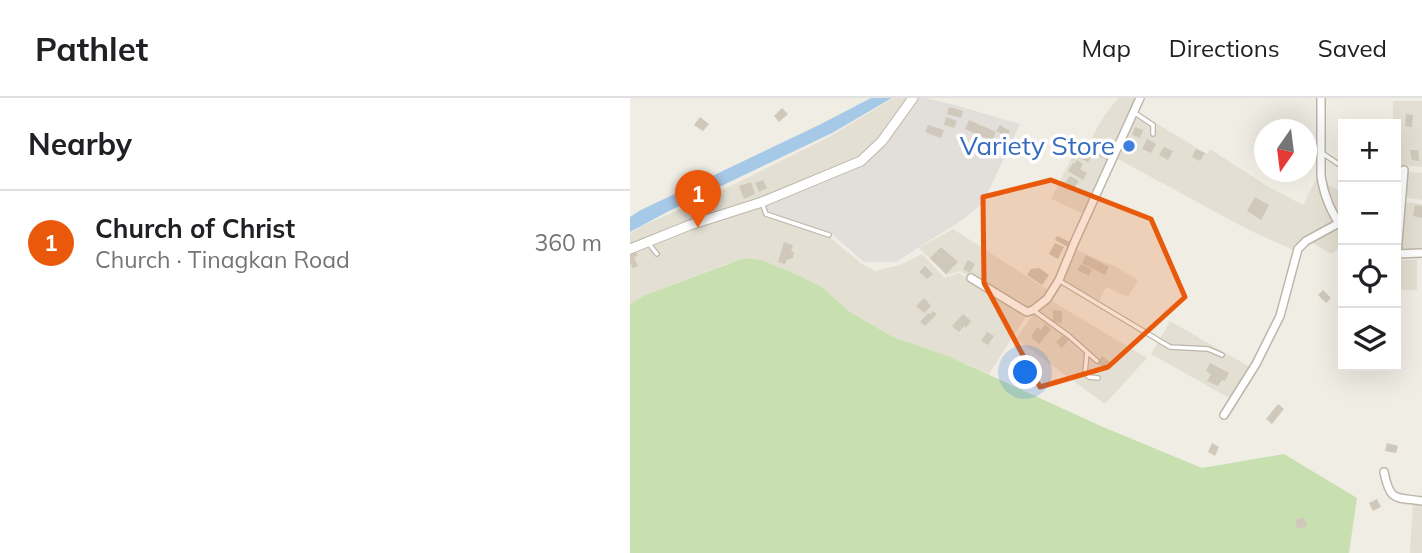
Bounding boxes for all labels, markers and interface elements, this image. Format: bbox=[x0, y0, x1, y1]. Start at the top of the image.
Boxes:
text: Pathlet bbox=[35, 28, 148, 69]
text: Map bbox=[1081, 33, 1131, 63]
text: Directions bbox=[1169, 33, 1280, 63]
text: Saved bbox=[1318, 33, 1387, 63]
north arrow bbox=[1254, 119, 1317, 182]
map controls bbox=[1338, 119, 1401, 371]
button: + bbox=[1338, 119, 1401, 182]
text: Nearby bbox=[28, 125, 132, 163]
place label: Variety Store bbox=[960, 129, 1115, 162]
marker: Variety Store bbox=[1121, 138, 1137, 154]
pin: 1 bbox=[675, 170, 721, 228]
button: − bbox=[1338, 182, 1401, 245]
text: Church of Christ bbox=[95, 212, 295, 245]
text: 1 bbox=[44, 228, 58, 257]
text: 360 m bbox=[534, 228, 602, 257]
text: Church · Tinagkan Road bbox=[95, 245, 350, 274]
button: locate bbox=[1338, 245, 1401, 308]
button: layers bbox=[1338, 308, 1401, 371]
your location bbox=[1008, 355, 1042, 389]

